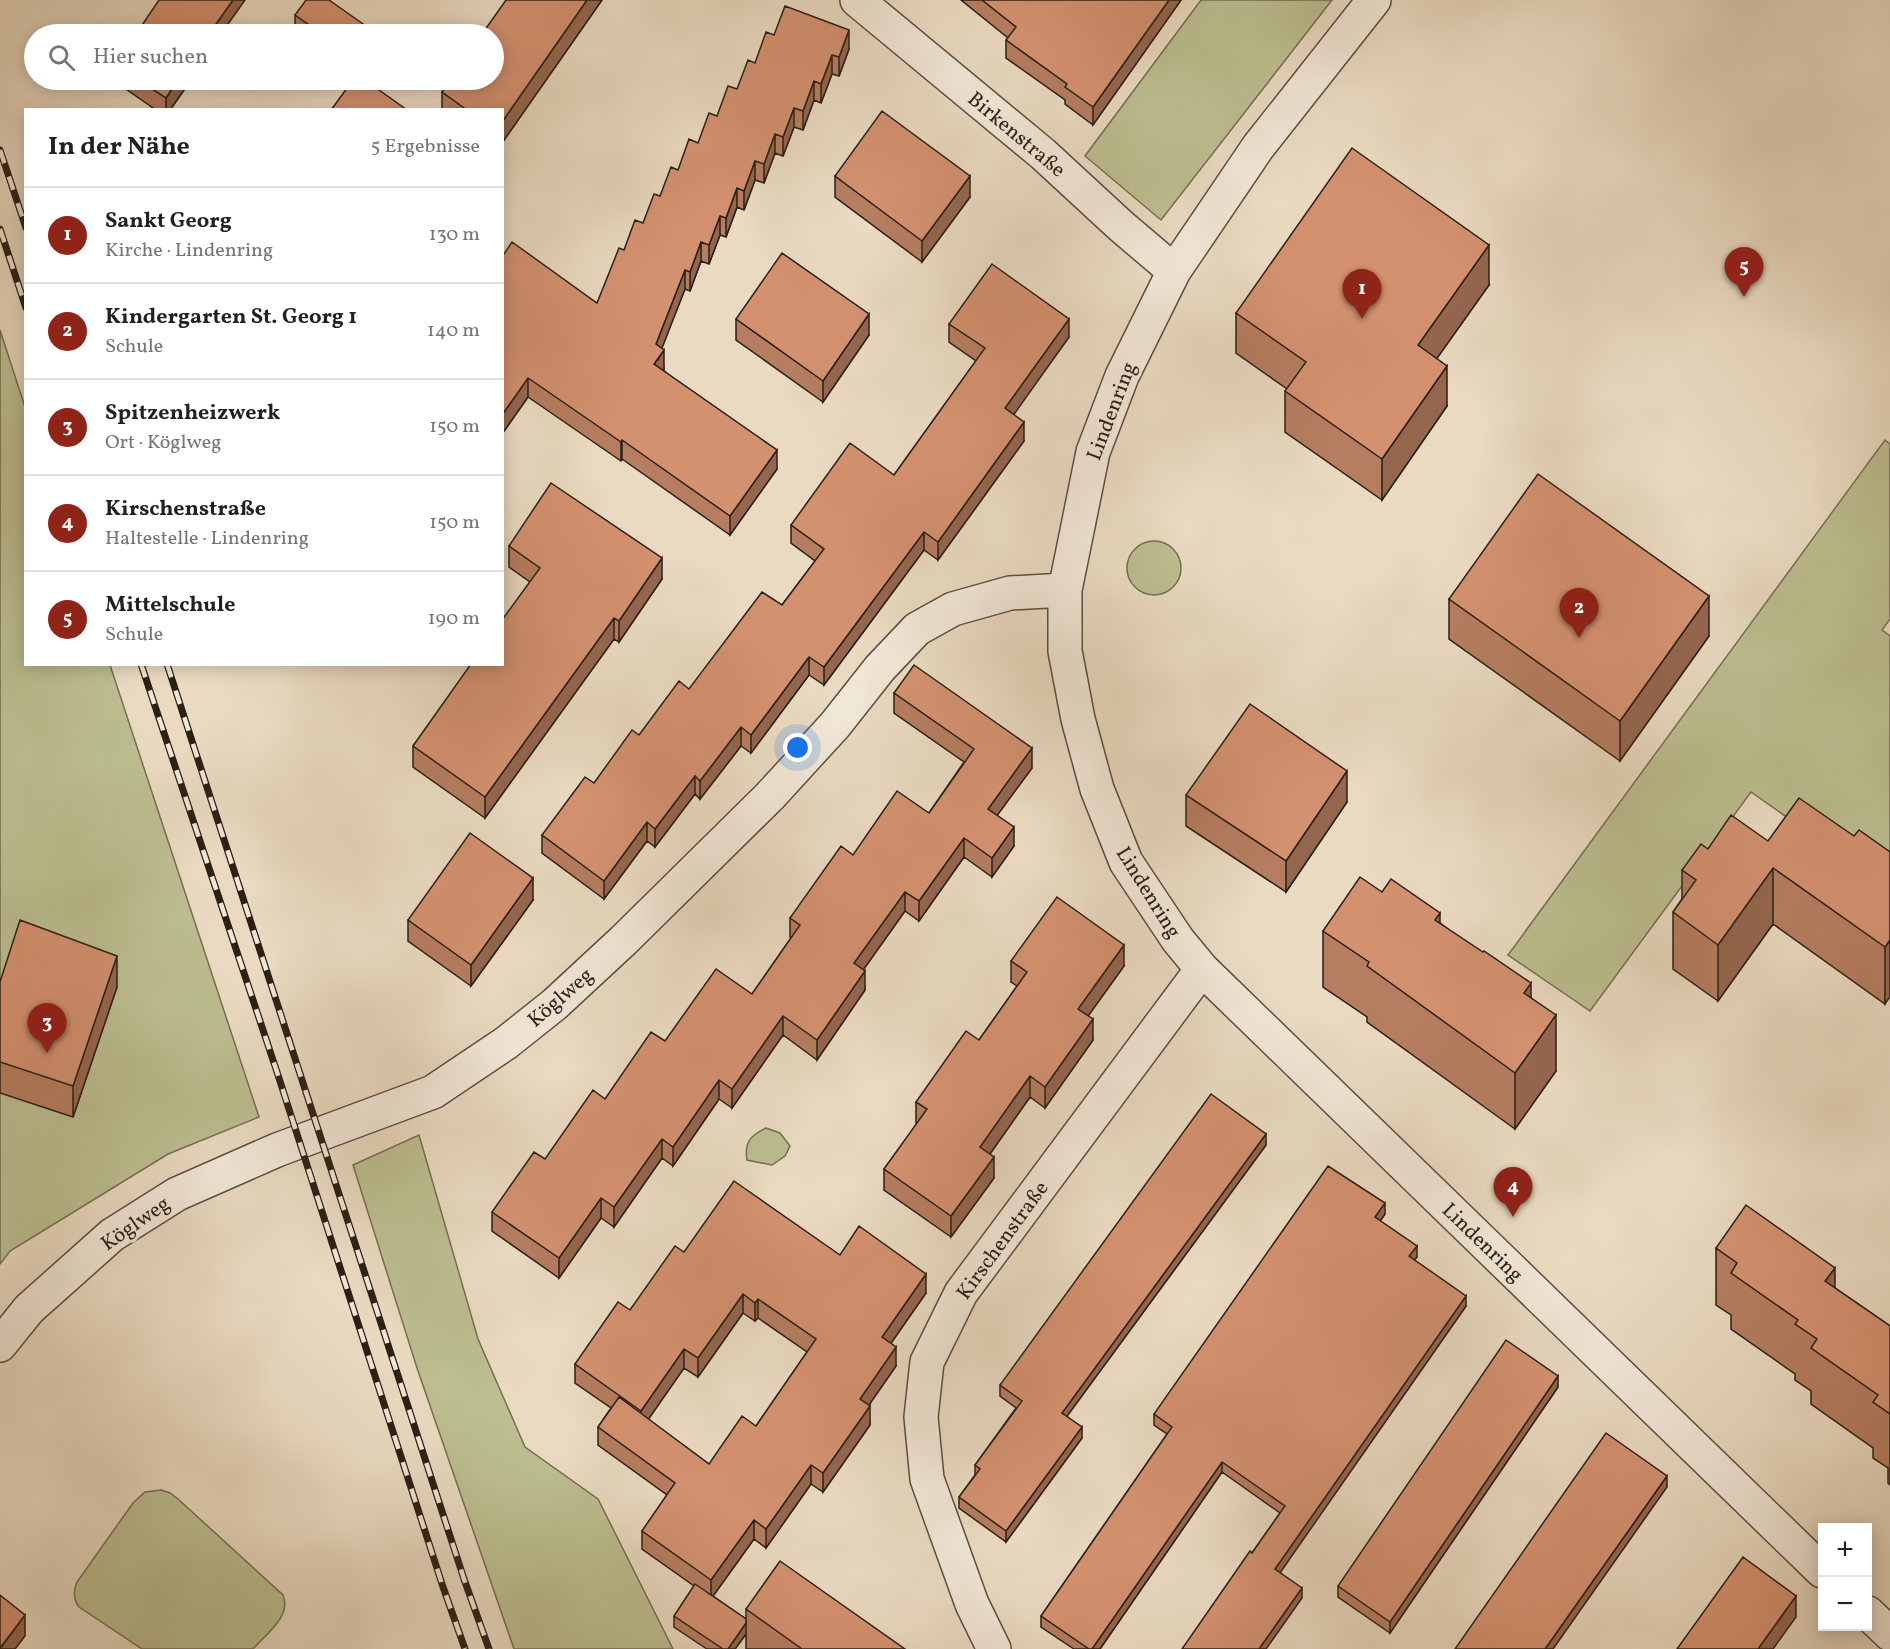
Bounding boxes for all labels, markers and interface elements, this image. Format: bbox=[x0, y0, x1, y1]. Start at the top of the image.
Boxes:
search box bbox=[24, 24, 504, 90]
icon: search bbox=[45, 41, 78, 74]
text: Hier suchen bbox=[93, 42, 208, 73]
street label: Birkenstraße bbox=[961, 85, 1071, 185]
text: In der Nähe bbox=[48, 129, 190, 165]
text: 5 Ergebnisse bbox=[371, 133, 480, 161]
text: Sankt Georg bbox=[105, 206, 232, 237]
text: 1 bbox=[63, 221, 72, 249]
text: 130 m bbox=[429, 221, 480, 249]
text: Kirche · Lindenring bbox=[105, 237, 273, 265]
pin: 5 bbox=[1724, 248, 1764, 297]
pin: 1 bbox=[1342, 270, 1382, 319]
text: Kindergarten St. Georg 1 bbox=[105, 302, 357, 333]
text: 2 bbox=[62, 317, 73, 345]
text: 140 m bbox=[427, 317, 480, 345]
text: Schule bbox=[105, 333, 163, 361]
street label: Lindenring bbox=[1080, 358, 1144, 465]
text: Spitzenheizwerk bbox=[105, 398, 280, 429]
text: 3 bbox=[62, 413, 73, 441]
text: 150 m bbox=[429, 413, 480, 441]
text: Ort · Köglweg bbox=[105, 429, 222, 457]
text: Kirschenstraße bbox=[105, 494, 266, 525]
text: 4 bbox=[61, 509, 74, 537]
text: 150 m bbox=[429, 509, 480, 537]
text: Haltestelle · Lindenring bbox=[105, 525, 309, 553]
pin: 2 bbox=[1560, 588, 1598, 638]
text: Mittelschule bbox=[105, 590, 235, 621]
text: 5 bbox=[63, 605, 72, 633]
text: 190 m bbox=[428, 605, 480, 633]
text: Schule bbox=[105, 621, 163, 649]
your location bbox=[783, 733, 812, 762]
street label: Lindenring bbox=[1108, 841, 1187, 944]
street label: Köglweg bbox=[522, 961, 600, 1035]
pin: 3 bbox=[28, 1004, 66, 1053]
pin: 4 bbox=[1494, 1168, 1532, 1217]
street label: Kirschenstraße bbox=[950, 1176, 1056, 1306]
street label: Köglweg bbox=[95, 1190, 176, 1259]
street label: Lindenring bbox=[1435, 1197, 1529, 1289]
map controls bbox=[1818, 1523, 1872, 1631]
button: + bbox=[1818, 1523, 1872, 1577]
button: − bbox=[1818, 1577, 1872, 1631]

